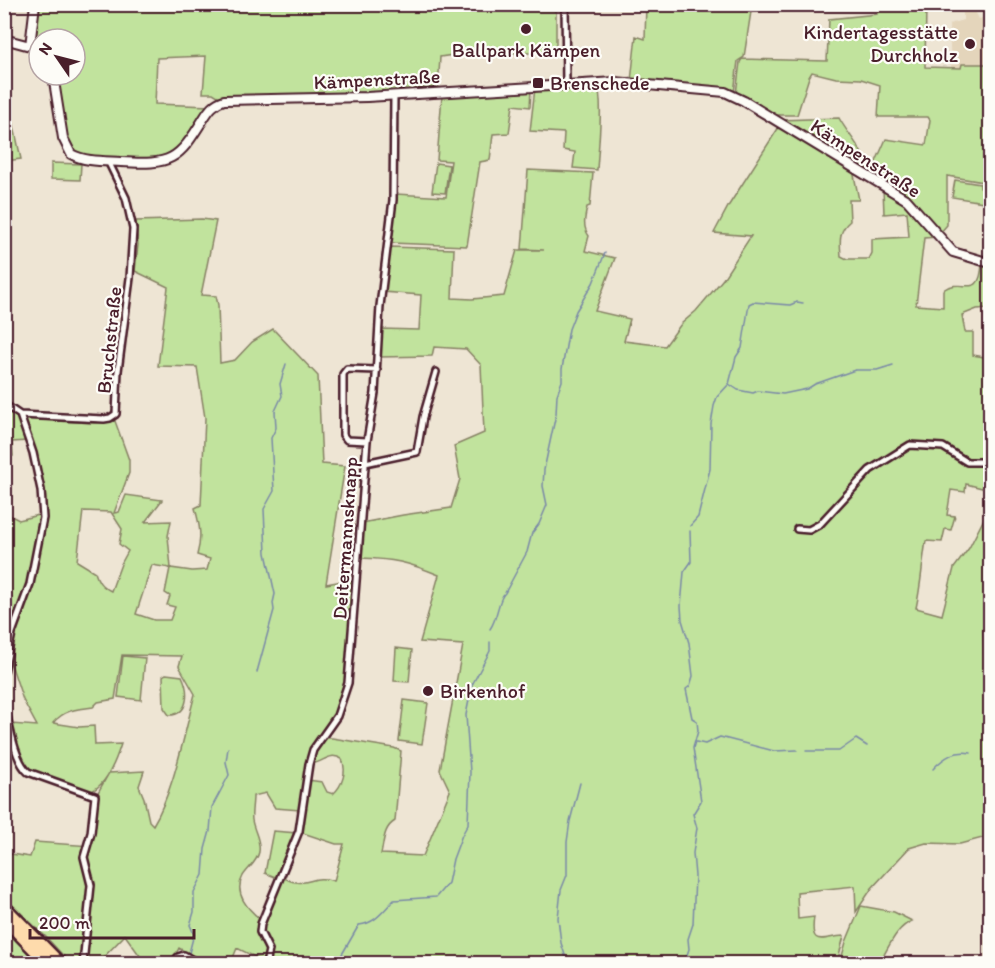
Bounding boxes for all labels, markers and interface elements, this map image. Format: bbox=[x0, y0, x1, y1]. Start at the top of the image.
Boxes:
place label: Kindertagesstätte Durchholz bbox=[804, 20, 959, 67]
marker: Ballpark Kämpen bbox=[519, 22, 533, 36]
north arrow bbox=[27, 27, 87, 87]
marker: Kindertagesstätte Durchholz bbox=[963, 37, 977, 51]
place label: Ballpark Kämpen bbox=[452, 38, 601, 62]
text: N bbox=[34, 39, 56, 59]
street label: Kämpenstraße bbox=[313, 64, 441, 94]
place label: Brenschede bbox=[550, 71, 650, 95]
marker: Brenschede bbox=[531, 76, 545, 90]
street label: Kämpenstraße bbox=[806, 113, 926, 203]
street label: Bruchstraße bbox=[91, 285, 127, 395]
street label: Deitermannsknapp bbox=[327, 456, 363, 620]
place label: Birkenhof bbox=[440, 679, 526, 703]
marker: Birkenhof bbox=[421, 684, 435, 698]
scale bar bbox=[30, 902, 194, 940]
text: 200 m bbox=[39, 912, 90, 934]

